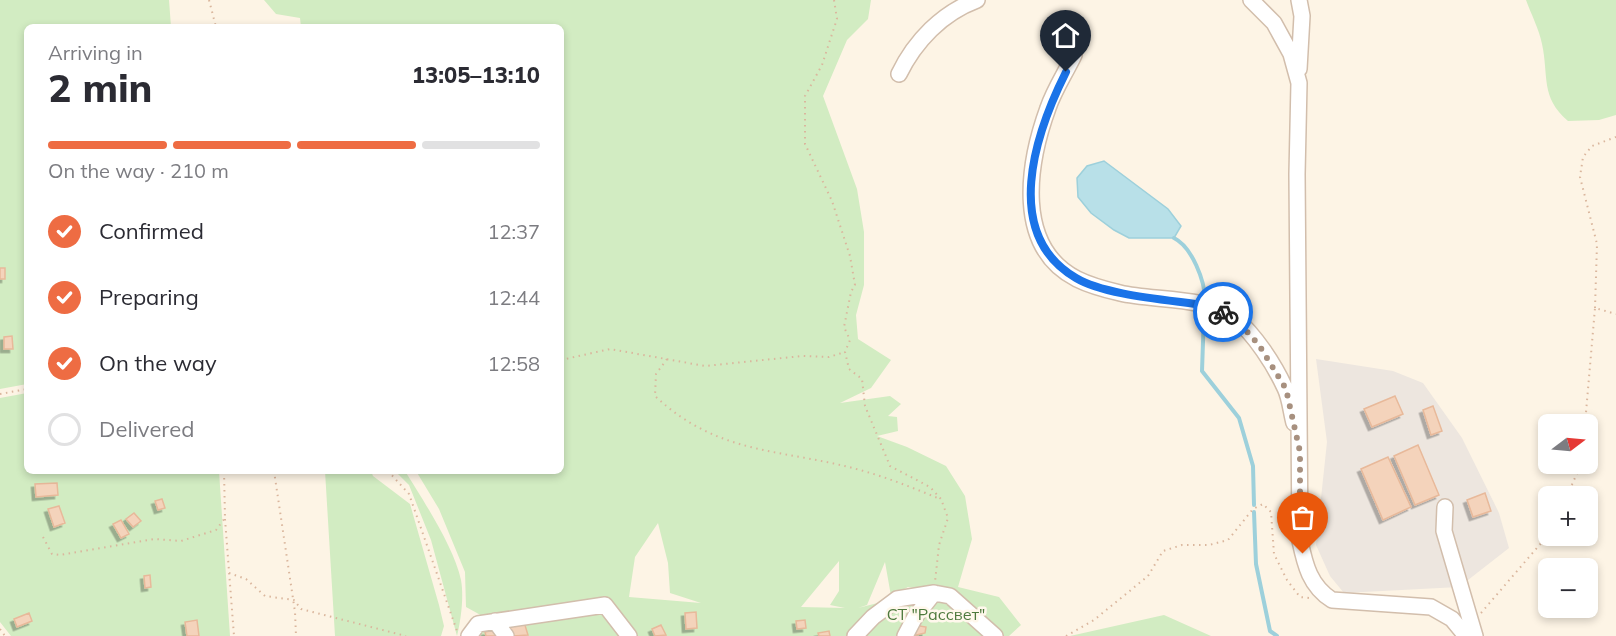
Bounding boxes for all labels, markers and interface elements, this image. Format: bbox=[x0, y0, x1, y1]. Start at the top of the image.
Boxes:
pin bbox=[1040, 10, 1091, 72]
icon: home bbox=[1049, 19, 1082, 52]
text: Arriving in bbox=[48, 40, 143, 65]
text: 13:05–13:10 bbox=[412, 61, 540, 89]
text: 2 min bbox=[48, 63, 153, 112]
text: On the way · 210 m bbox=[48, 158, 229, 183]
icon: check bbox=[48, 215, 81, 248]
text: Confirmed bbox=[99, 217, 204, 245]
text: 12:37 bbox=[487, 219, 540, 244]
icon: check bbox=[48, 281, 81, 314]
courier bbox=[1193, 282, 1253, 342]
text: Preparing bbox=[99, 283, 199, 311]
text: 12:44 bbox=[487, 285, 540, 310]
icon: bike bbox=[1207, 296, 1240, 329]
icon: check bbox=[48, 347, 81, 380]
text: On the way bbox=[99, 349, 217, 377]
text: 12:58 bbox=[487, 351, 540, 376]
north arrow bbox=[1538, 414, 1598, 474]
map controls bbox=[1538, 414, 1598, 618]
text: Delivered bbox=[99, 415, 194, 443]
button: + bbox=[1538, 486, 1598, 546]
pin bbox=[1277, 492, 1328, 554]
icon: bag bbox=[1286, 501, 1319, 534]
button: − bbox=[1538, 558, 1598, 618]
park label: СТ "Рассвет" bbox=[887, 604, 985, 624]

